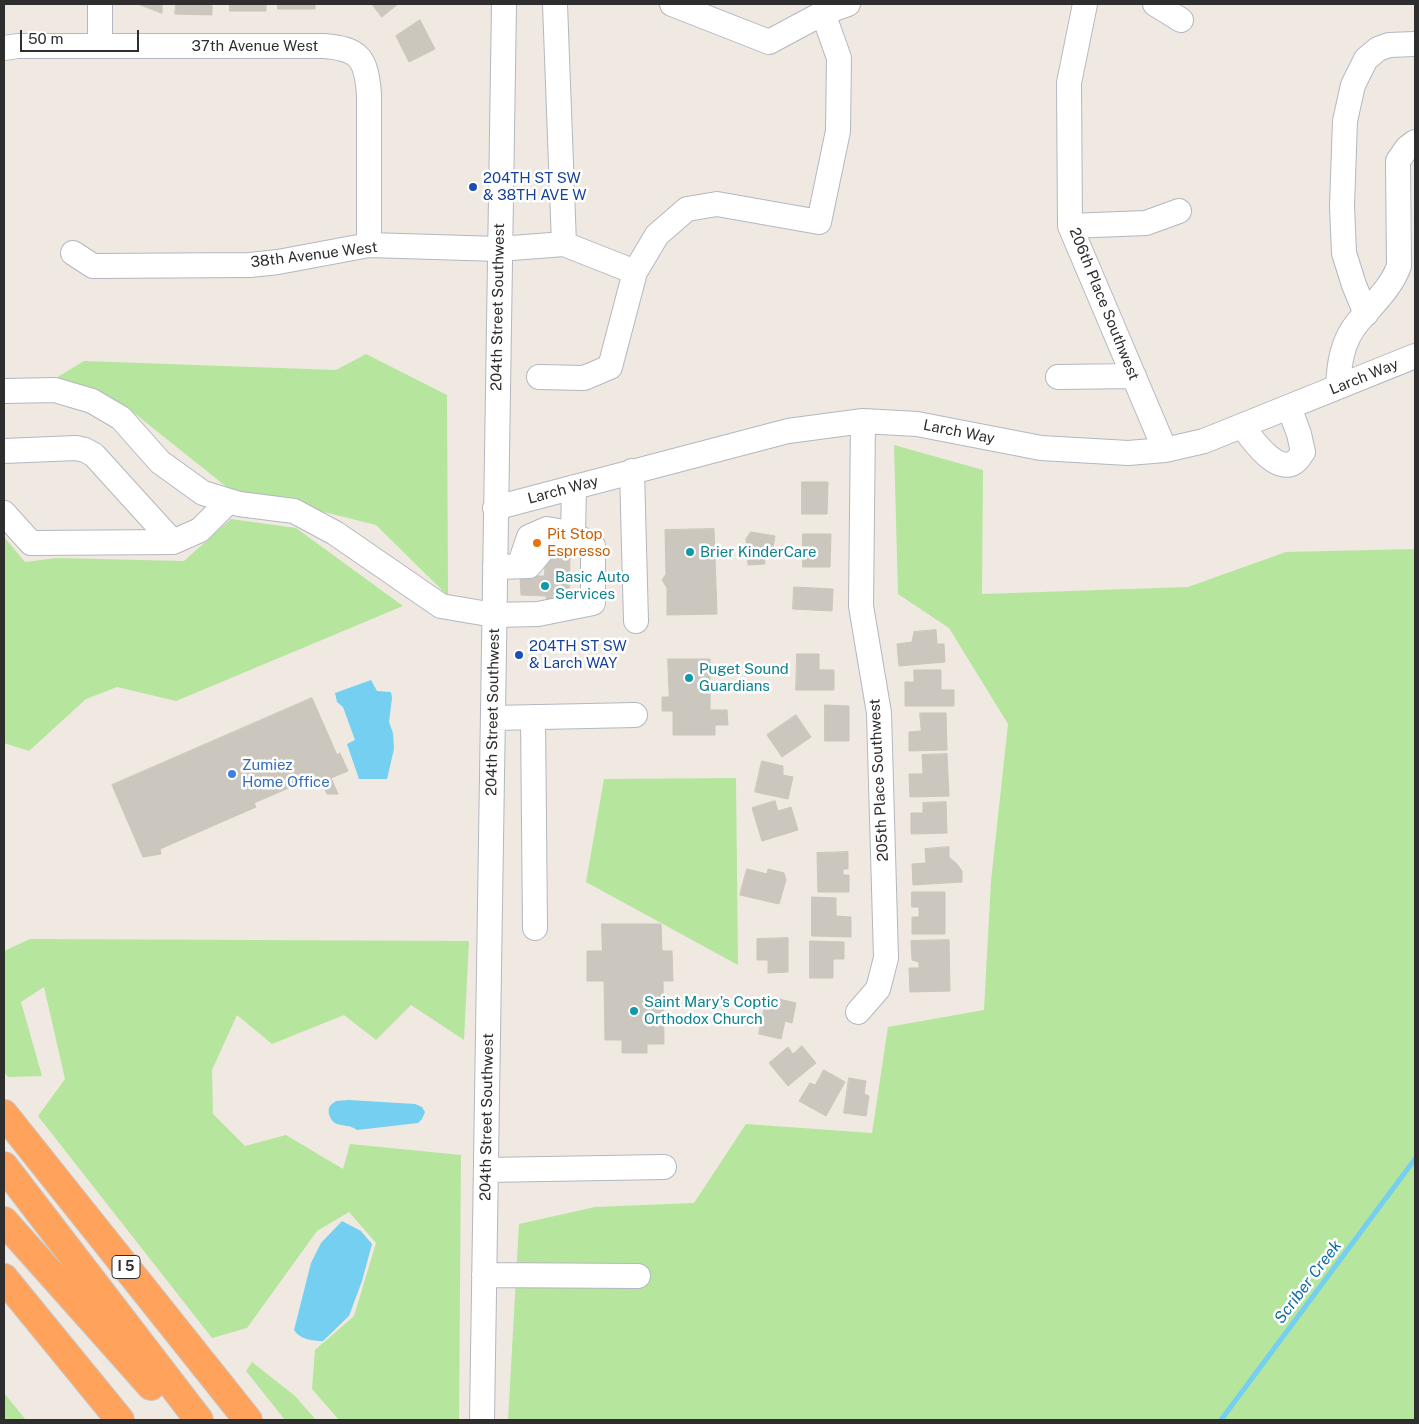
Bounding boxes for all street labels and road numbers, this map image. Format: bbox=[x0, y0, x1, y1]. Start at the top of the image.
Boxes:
street label: 37th Avenue West bbox=[192, 37, 318, 55]
street label: 204th Street Southwest bbox=[488, 223, 508, 391]
street label: 206th Place Southwest bbox=[1065, 225, 1143, 383]
street label: 38th Avenue West bbox=[250, 238, 378, 272]
street label: Larch Way bbox=[1327, 355, 1401, 399]
street label: Larch Way bbox=[922, 416, 996, 448]
street label: Larch Way bbox=[526, 472, 600, 508]
street label: 204th Street Southwest bbox=[483, 628, 503, 796]
street label: 205th Place Southwest bbox=[866, 698, 892, 862]
street label: 204th Street Southwest bbox=[477, 1033, 497, 1201]
road number: I 5 bbox=[112, 1256, 140, 1278]

